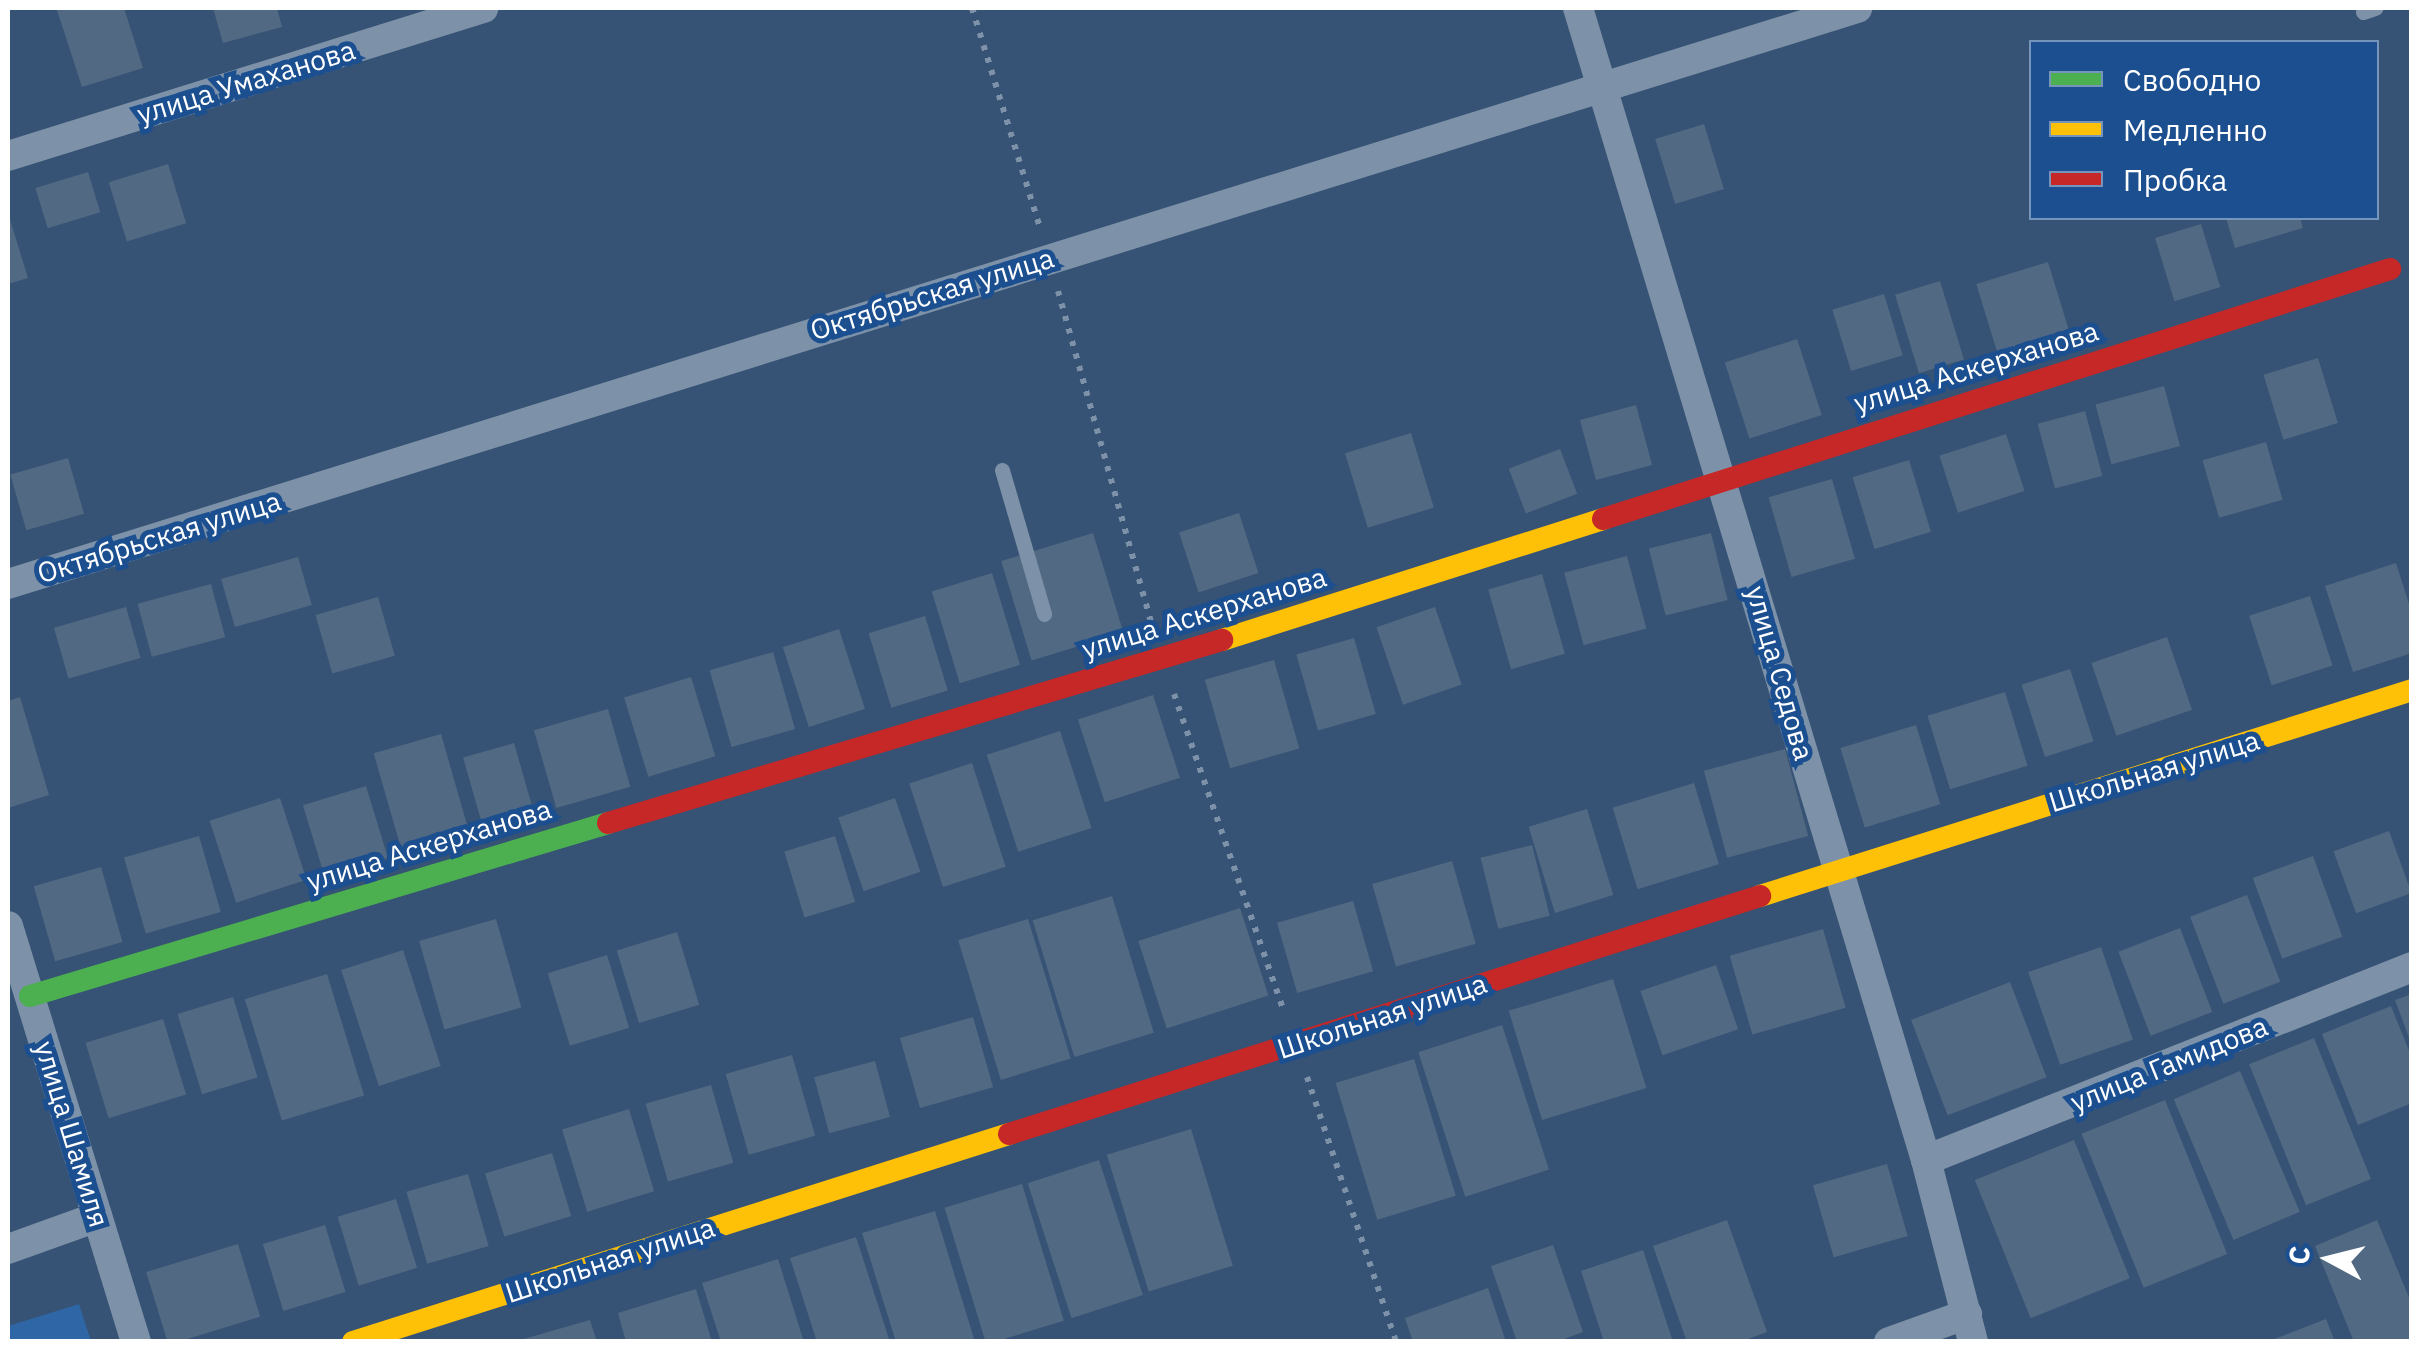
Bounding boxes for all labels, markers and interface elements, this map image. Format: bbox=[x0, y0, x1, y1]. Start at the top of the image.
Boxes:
street label: улица Умаханова bbox=[133, 33, 359, 131]
legend bbox=[2029, 40, 2379, 220]
text: Свободно bbox=[2123, 60, 2261, 99]
text: Медленно bbox=[2123, 110, 2267, 149]
text: Пробка bbox=[2123, 160, 2227, 199]
street label: Октябрьская улица bbox=[806, 241, 1058, 347]
street label: улица Аскерханова bbox=[1850, 314, 2102, 420]
street label: Октябрьская улица bbox=[33, 484, 285, 590]
street label: улица Аскерханова bbox=[1078, 560, 1330, 666]
street label: улица Седова bbox=[1739, 582, 1821, 764]
street label: Школьная улица bbox=[2045, 723, 2263, 819]
street label: улица Аскерханова bbox=[303, 792, 555, 898]
street label: Школьная улица bbox=[1273, 966, 1491, 1066]
street label: улица Гамидова bbox=[2066, 1009, 2272, 1119]
street label: улица Шамиля bbox=[28, 1037, 116, 1231]
north arrow bbox=[2279, 1209, 2379, 1309]
street label: Школьная улица bbox=[501, 1210, 719, 1310]
text: С bbox=[2279, 1244, 2318, 1267]

